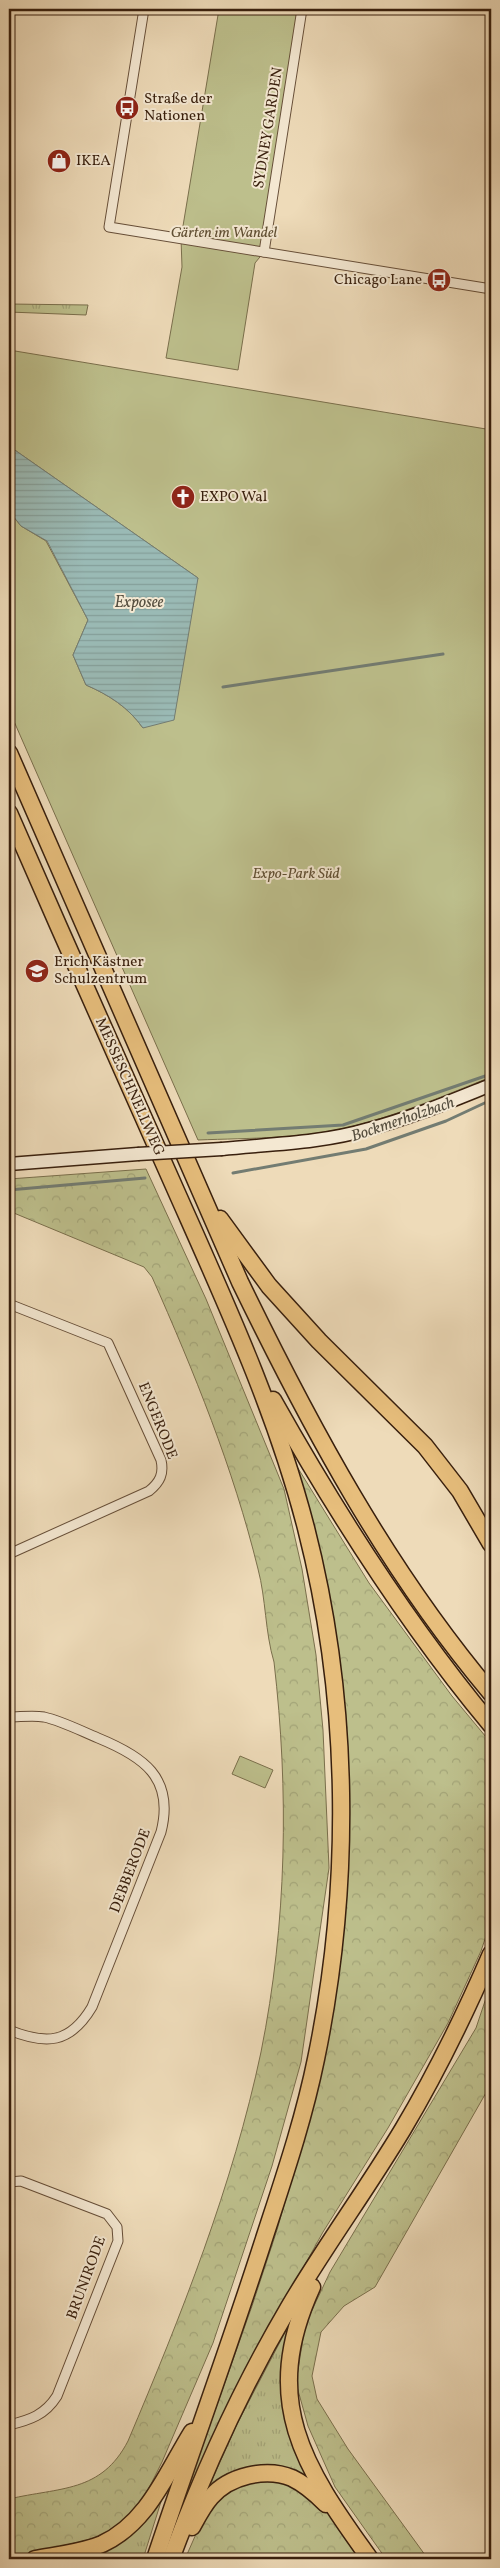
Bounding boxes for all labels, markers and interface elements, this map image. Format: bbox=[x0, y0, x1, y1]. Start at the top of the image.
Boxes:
street label: SYDNEY GARDEN bbox=[249, 66, 289, 190]
place label: Straße der Nationen bbox=[144, 89, 212, 127]
bus stop icon: Straße der Nationen bbox=[114, 95, 140, 121]
shop icon: IKEA bbox=[46, 148, 72, 174]
place label: IKEA bbox=[76, 151, 111, 172]
park label: Gärten im Wandel bbox=[171, 223, 278, 244]
bus stop icon: Chicago Lane bbox=[426, 267, 452, 293]
place label: Chicago Lane bbox=[334, 270, 422, 291]
church icon: EXPO Wal bbox=[170, 484, 196, 510]
place label: EXPO Wal bbox=[200, 487, 267, 508]
water label: Exposee bbox=[115, 592, 164, 614]
park label: Expo-Park Süd bbox=[252, 864, 340, 885]
place label: Erich Kästner Schulzentrum bbox=[54, 952, 147, 990]
school or university icon: Erich Kästner Schulzentrum bbox=[24, 958, 50, 984]
street label: MESSESCHNELLWEG bbox=[89, 1015, 169, 1159]
water label: Bockmerholzbach bbox=[348, 1092, 458, 1148]
street label: ENGERODE bbox=[132, 1379, 182, 1463]
street label: DEBBERODE bbox=[105, 1826, 157, 1916]
street label: BRUNIRODE bbox=[62, 2233, 112, 2323]

